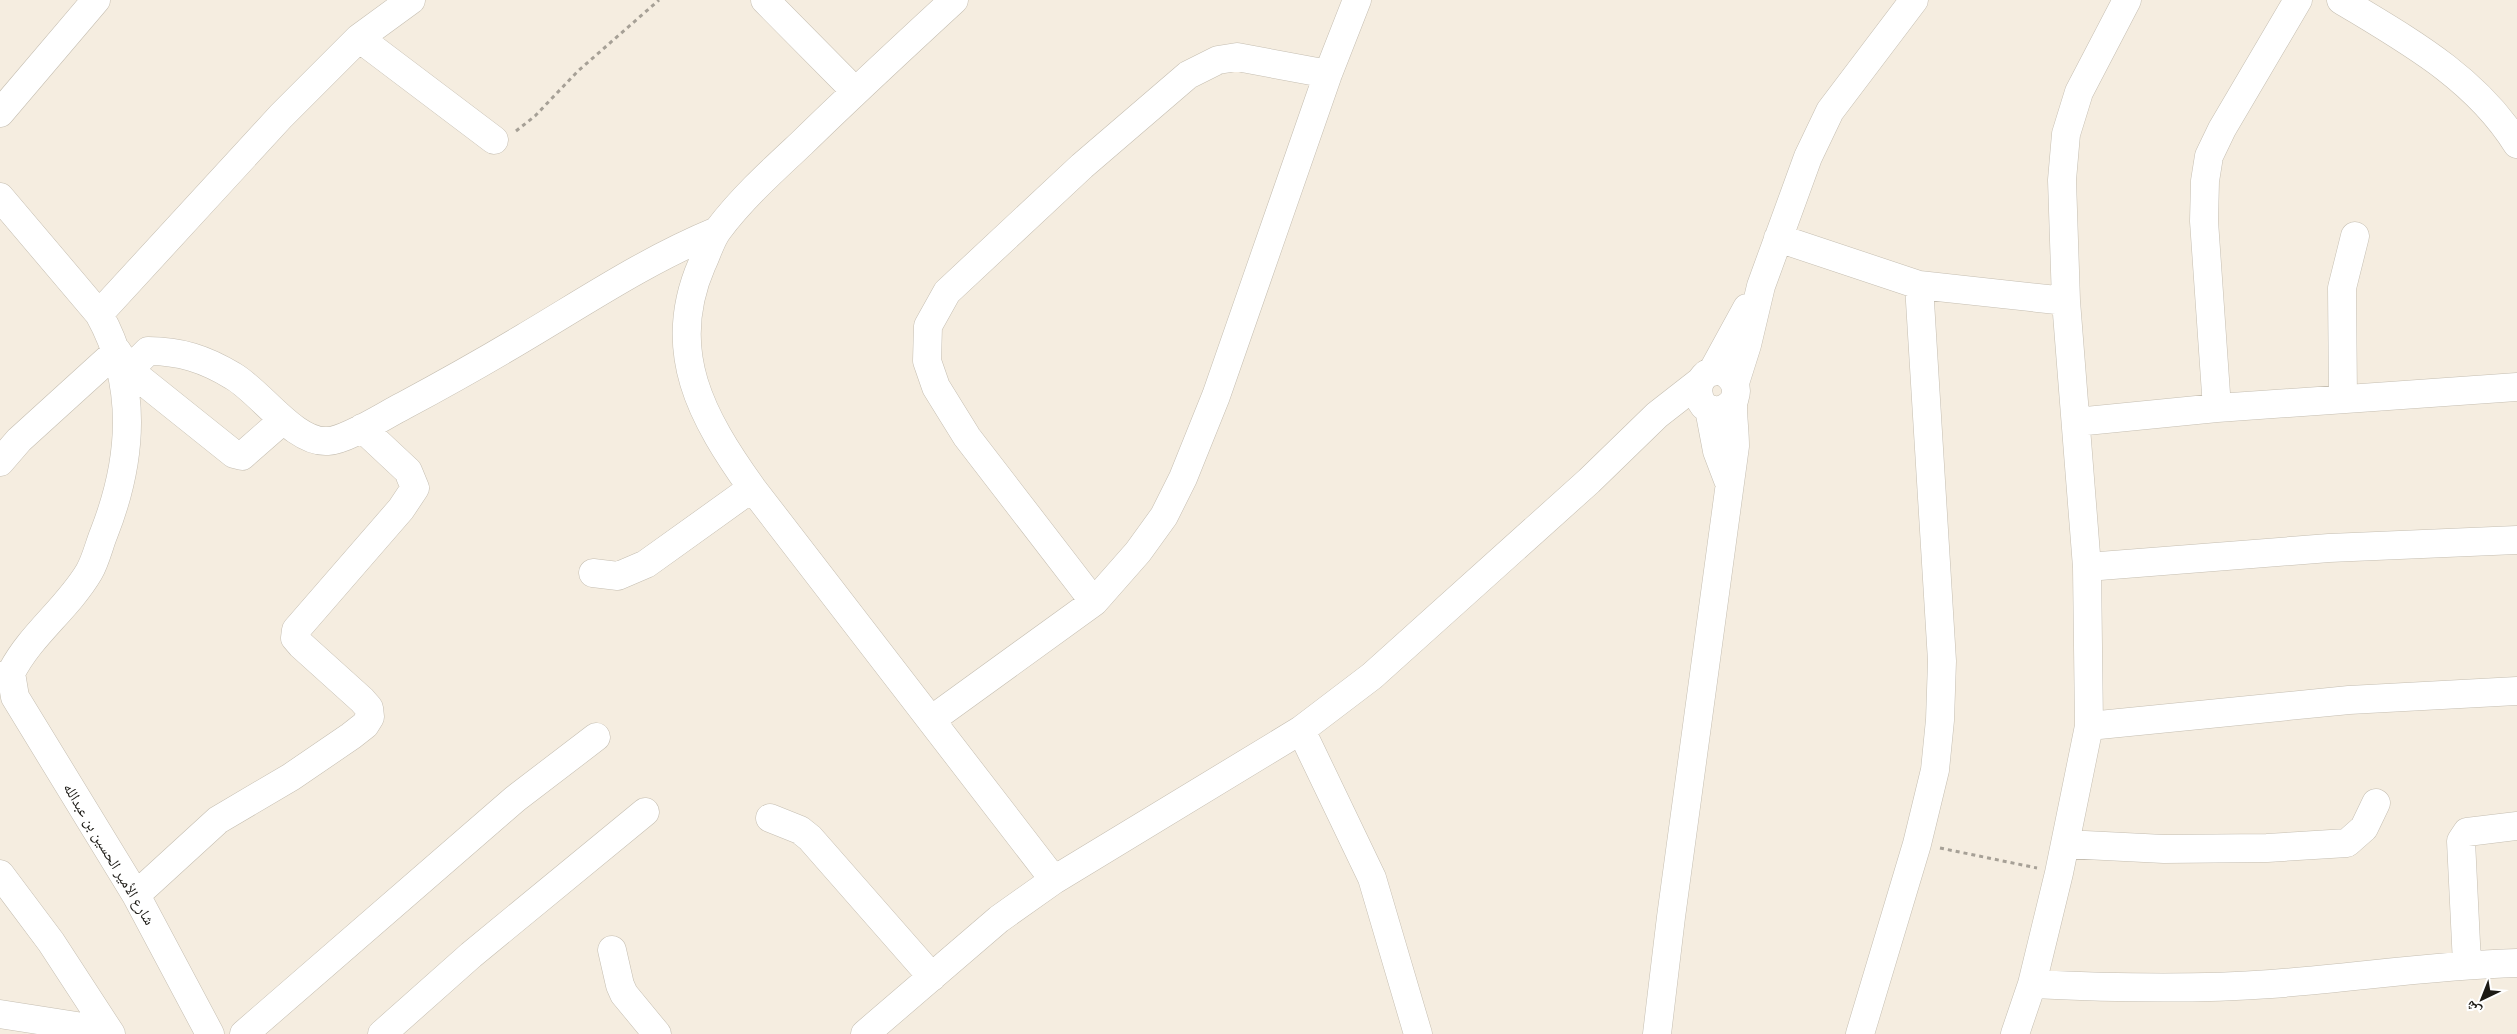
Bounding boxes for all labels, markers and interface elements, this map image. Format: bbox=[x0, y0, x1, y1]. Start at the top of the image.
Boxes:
street label: شارع الأمير الحسين بن عبدالله bbox=[59, 779, 159, 929]
north arrow bbox=[2457, 974, 2507, 1024]
text: ش bbox=[2461, 997, 2485, 1020]

